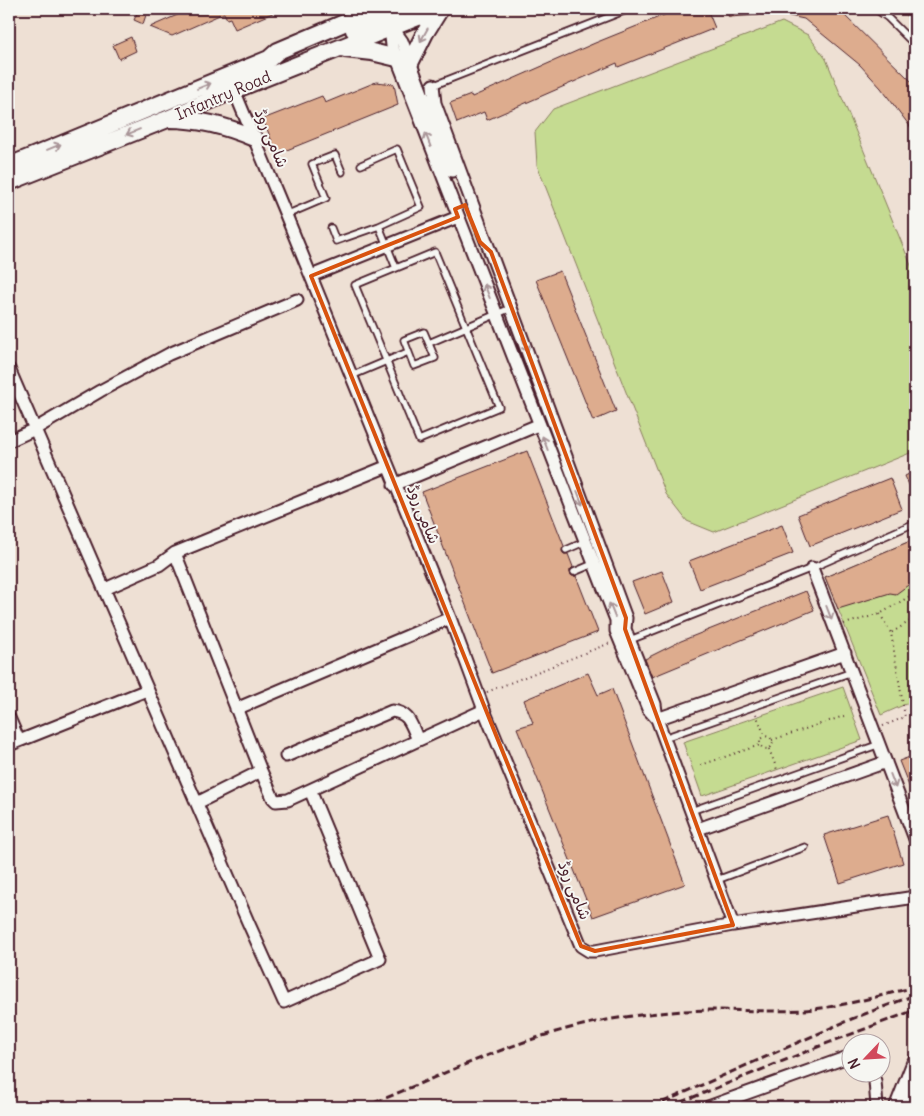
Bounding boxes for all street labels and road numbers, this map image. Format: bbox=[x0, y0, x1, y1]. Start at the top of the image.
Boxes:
street label: Infantry Road bbox=[172, 66, 274, 124]
street label: شامی روڈ bbox=[250, 105, 293, 171]
street label: شامی روڈ bbox=[402, 481, 445, 547]
street label: شامی روڈ bbox=[553, 857, 596, 923]

